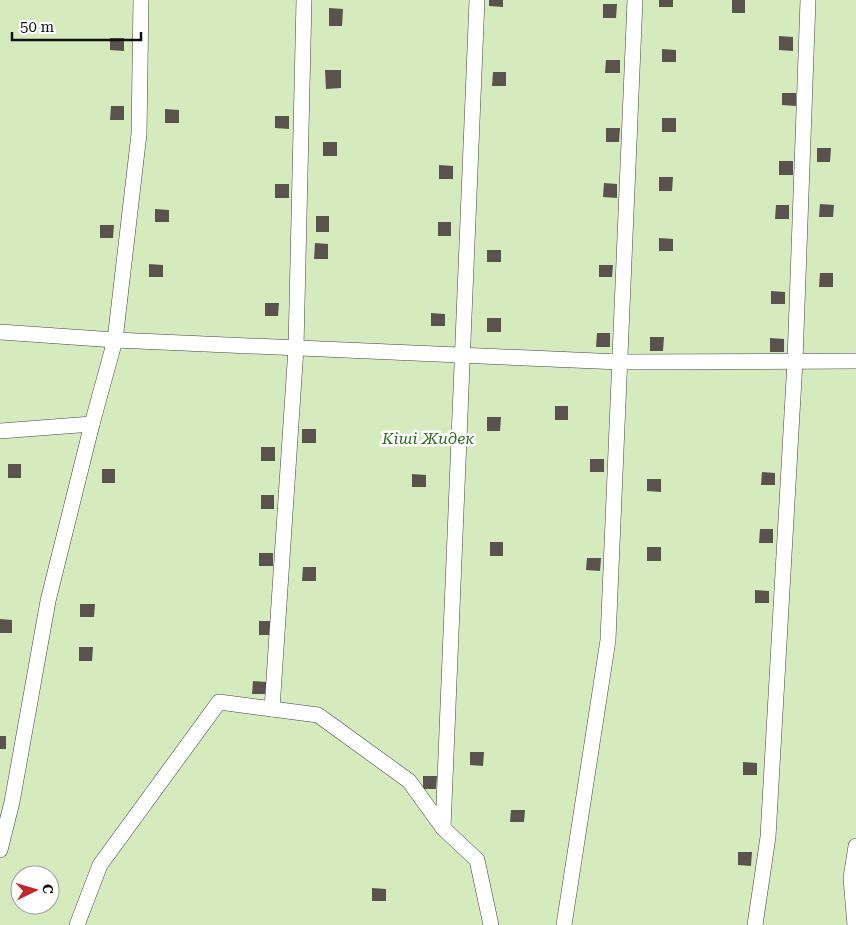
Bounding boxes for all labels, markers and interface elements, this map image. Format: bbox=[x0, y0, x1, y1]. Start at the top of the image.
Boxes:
scale bar bbox=[12, 10, 141, 42]
text: 50 m bbox=[20, 18, 55, 36]
park label: Кіші Жидек bbox=[381, 429, 474, 448]
north arrow bbox=[10, 865, 60, 915]
text: С bbox=[40, 883, 56, 895]

